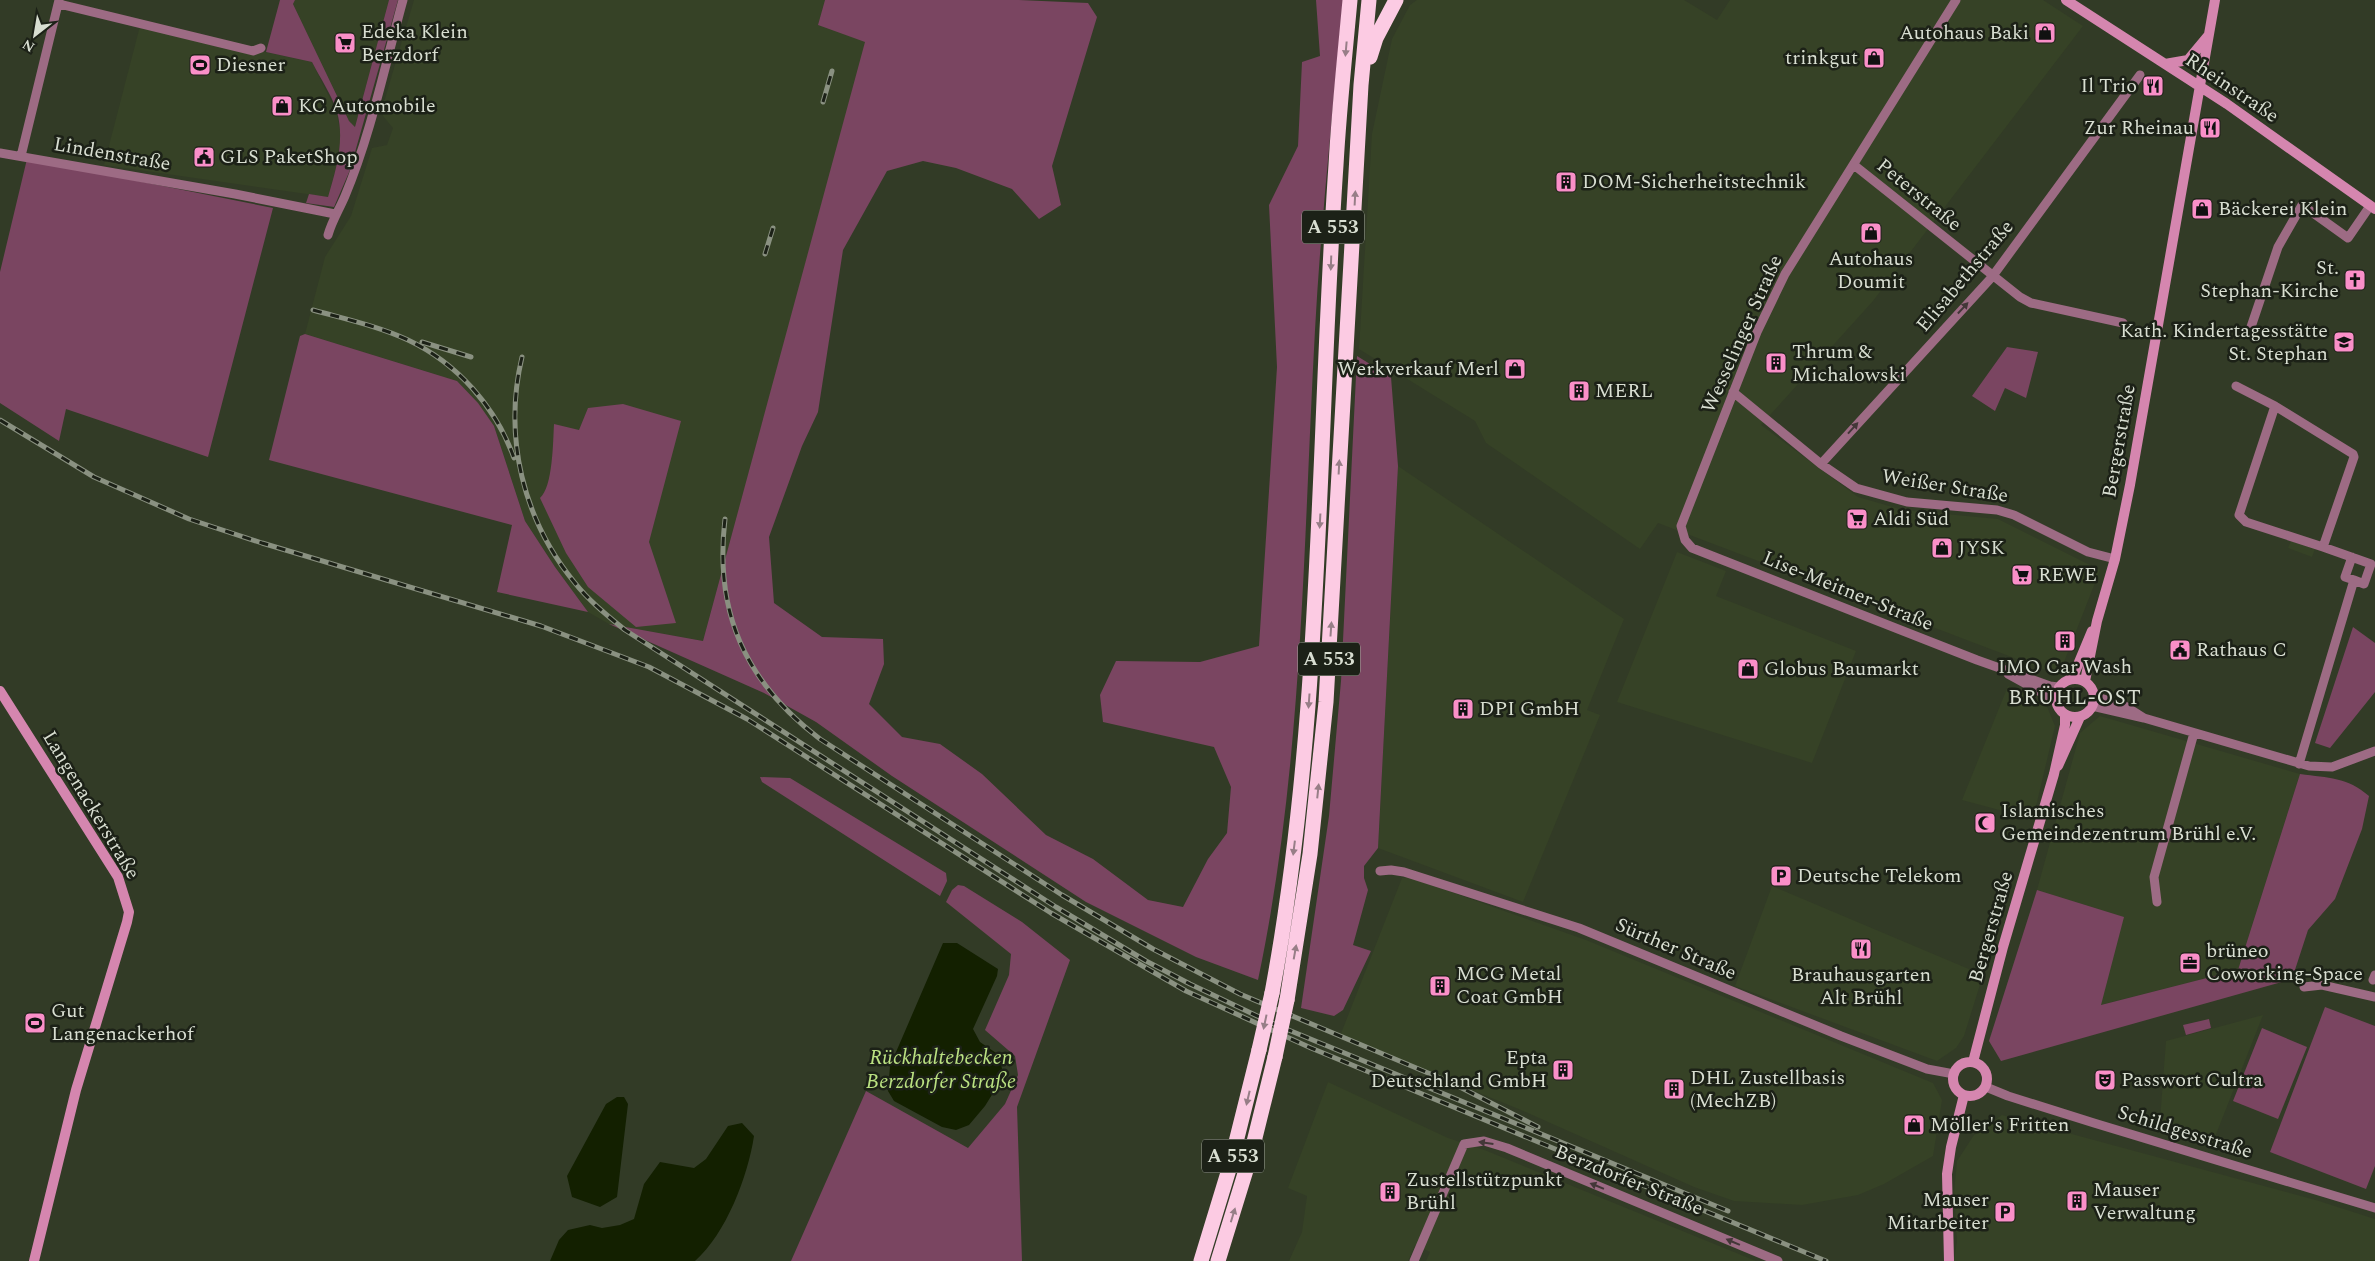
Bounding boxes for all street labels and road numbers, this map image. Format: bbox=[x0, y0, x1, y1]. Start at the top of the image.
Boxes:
street label: Rheinstraße bbox=[2179, 45, 2285, 131]
street label: Lindenstraße bbox=[51, 129, 173, 179]
street label: Peterstraße bbox=[1870, 151, 1968, 239]
road number: A 553 bbox=[1302, 210, 1364, 243]
street label: Elisabethstraße bbox=[1909, 213, 2021, 339]
street label: Wesselinger Straße bbox=[1694, 250, 1790, 418]
street label: Bergerstraße bbox=[2094, 382, 2144, 500]
street label: Weißer Straße bbox=[1880, 461, 2010, 511]
street label: Lise-Meitner-Straße bbox=[1758, 543, 1938, 639]
road number: A 553 bbox=[1298, 642, 1360, 676]
street label: Langenackerstraße bbox=[35, 725, 147, 885]
street label: Bergerstraße bbox=[1961, 868, 2021, 986]
street label: Sürther Straße bbox=[1611, 910, 1741, 988]
street label: Schildgesstraße bbox=[2114, 1097, 2256, 1167]
street label: Berzdorfer Straße bbox=[1550, 1137, 1708, 1223]
road number: A 553 bbox=[1202, 1140, 1264, 1172]

